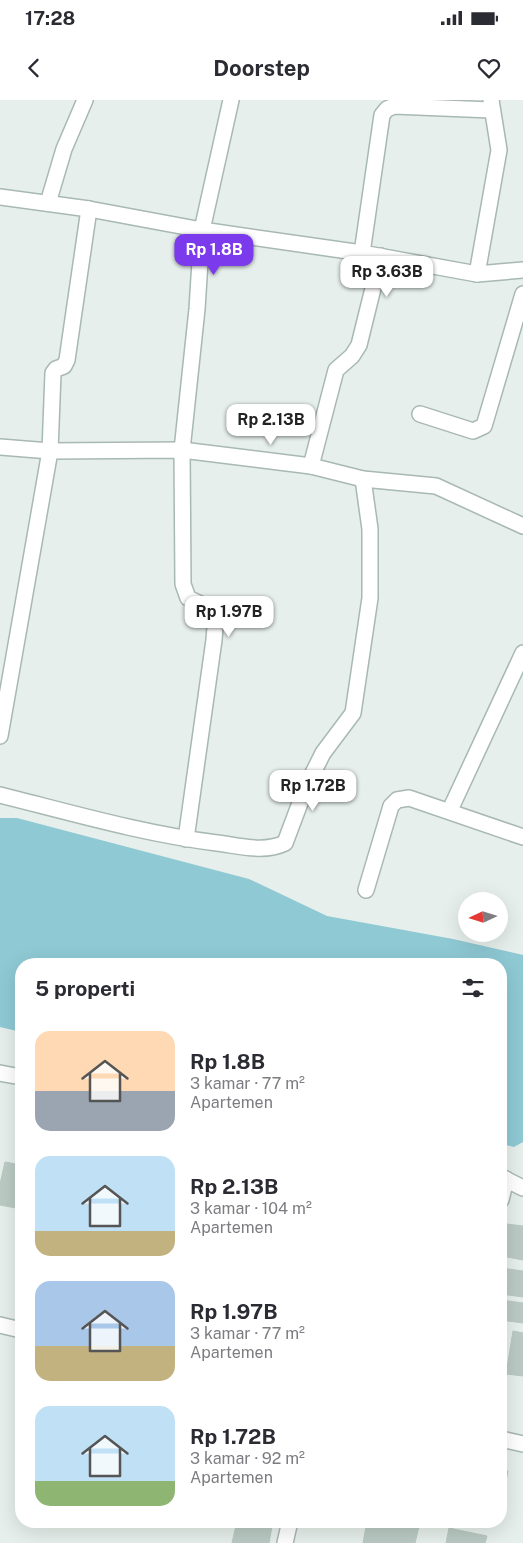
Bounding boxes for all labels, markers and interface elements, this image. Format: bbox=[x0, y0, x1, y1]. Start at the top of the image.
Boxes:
text: 17:28 bbox=[25, 7, 75, 29]
icon: back bbox=[20, 54, 48, 82]
icon: heart bbox=[475, 54, 503, 82]
text: Doorstep bbox=[213, 55, 310, 81]
pin: Rp 1.8B bbox=[168, 234, 260, 276]
text: Rp 1.8B bbox=[185, 240, 243, 259]
pin: Rp 3.63B bbox=[335, 256, 439, 298]
text: Rp 3.63B bbox=[351, 262, 423, 281]
pin: Rp 2.13B bbox=[219, 404, 323, 446]
text: Rp 2.13B bbox=[237, 410, 305, 429]
pin: Rp 1.97B bbox=[177, 596, 281, 638]
text: Rp 1.97B bbox=[196, 602, 262, 621]
pin: Rp 1.72B bbox=[261, 770, 365, 812]
text: Rp 1.72B bbox=[280, 776, 346, 795]
north arrow bbox=[458, 892, 508, 942]
map controls bbox=[458, 892, 508, 942]
icon: filters bbox=[459, 974, 487, 1002]
text: 5 properti bbox=[35, 976, 135, 1001]
text: Rp 1.8B bbox=[190, 1049, 265, 1074]
icon: home bbox=[75, 1051, 135, 1111]
text: 3 kamar · 77 m² bbox=[190, 1074, 305, 1093]
text: Apartemen bbox=[190, 1093, 273, 1112]
text: Rp 2.13B bbox=[190, 1174, 278, 1199]
icon: home bbox=[75, 1176, 135, 1236]
text: 3 kamar · 104 m² bbox=[190, 1199, 312, 1218]
text: Apartemen bbox=[190, 1218, 273, 1237]
text: Rp 1.97B bbox=[190, 1299, 278, 1324]
icon: home bbox=[75, 1301, 135, 1361]
text: 3 kamar · 77 m² bbox=[190, 1324, 305, 1343]
text: Apartemen bbox=[190, 1343, 273, 1362]
text: Rp 1.72B bbox=[190, 1424, 276, 1449]
icon: home bbox=[75, 1426, 135, 1486]
text: 3 kamar · 92 m² bbox=[190, 1449, 305, 1468]
text: Apartemen bbox=[190, 1468, 273, 1487]

